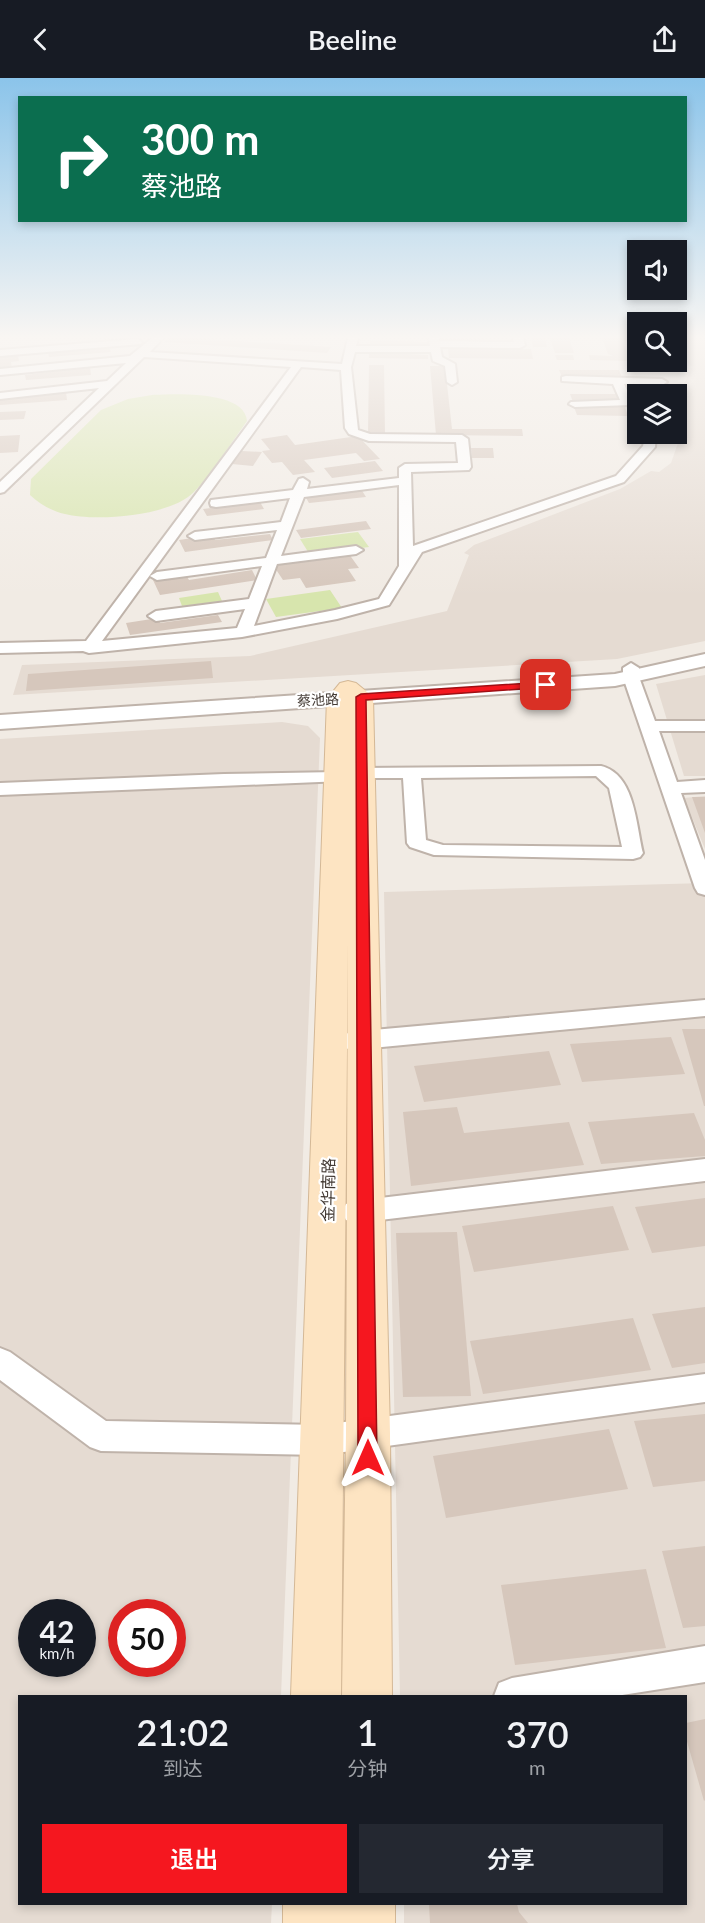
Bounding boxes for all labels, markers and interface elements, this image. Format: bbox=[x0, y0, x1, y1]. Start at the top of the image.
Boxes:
icon: back bbox=[24, 23, 57, 56]
text: Beeline bbox=[308, 23, 397, 56]
icon: share bbox=[648, 23, 681, 56]
text: 300 m bbox=[141, 114, 259, 164]
icon: right bbox=[42, 120, 120, 198]
text: 蔡池路 bbox=[141, 169, 222, 202]
map controls bbox=[627, 240, 687, 444]
button: sound bbox=[627, 240, 687, 300]
button: search bbox=[627, 312, 687, 372]
button: layers bbox=[627, 384, 687, 444]
pin bbox=[520, 659, 571, 710]
icon: arrive bbox=[529, 668, 562, 701]
street label: 蔡池路 bbox=[297, 690, 339, 709]
street label: 金华南路 bbox=[317, 1158, 338, 1222]
position arrow bbox=[336, 1426, 400, 1490]
speed limit sign: 50 bbox=[108, 1599, 186, 1677]
text: 42 bbox=[40, 1613, 74, 1649]
text: km/h bbox=[39, 1644, 75, 1662]
text: 21:02 bbox=[136, 1710, 229, 1754]
text: 1 bbox=[357, 1710, 378, 1754]
text: 370 bbox=[506, 1712, 569, 1756]
text: m bbox=[529, 1755, 545, 1779]
text: 到达 bbox=[163, 1756, 203, 1780]
text: 分钟 bbox=[348, 1756, 388, 1780]
button: 退出 bbox=[42, 1824, 347, 1893]
button: 分享 bbox=[359, 1824, 663, 1893]

